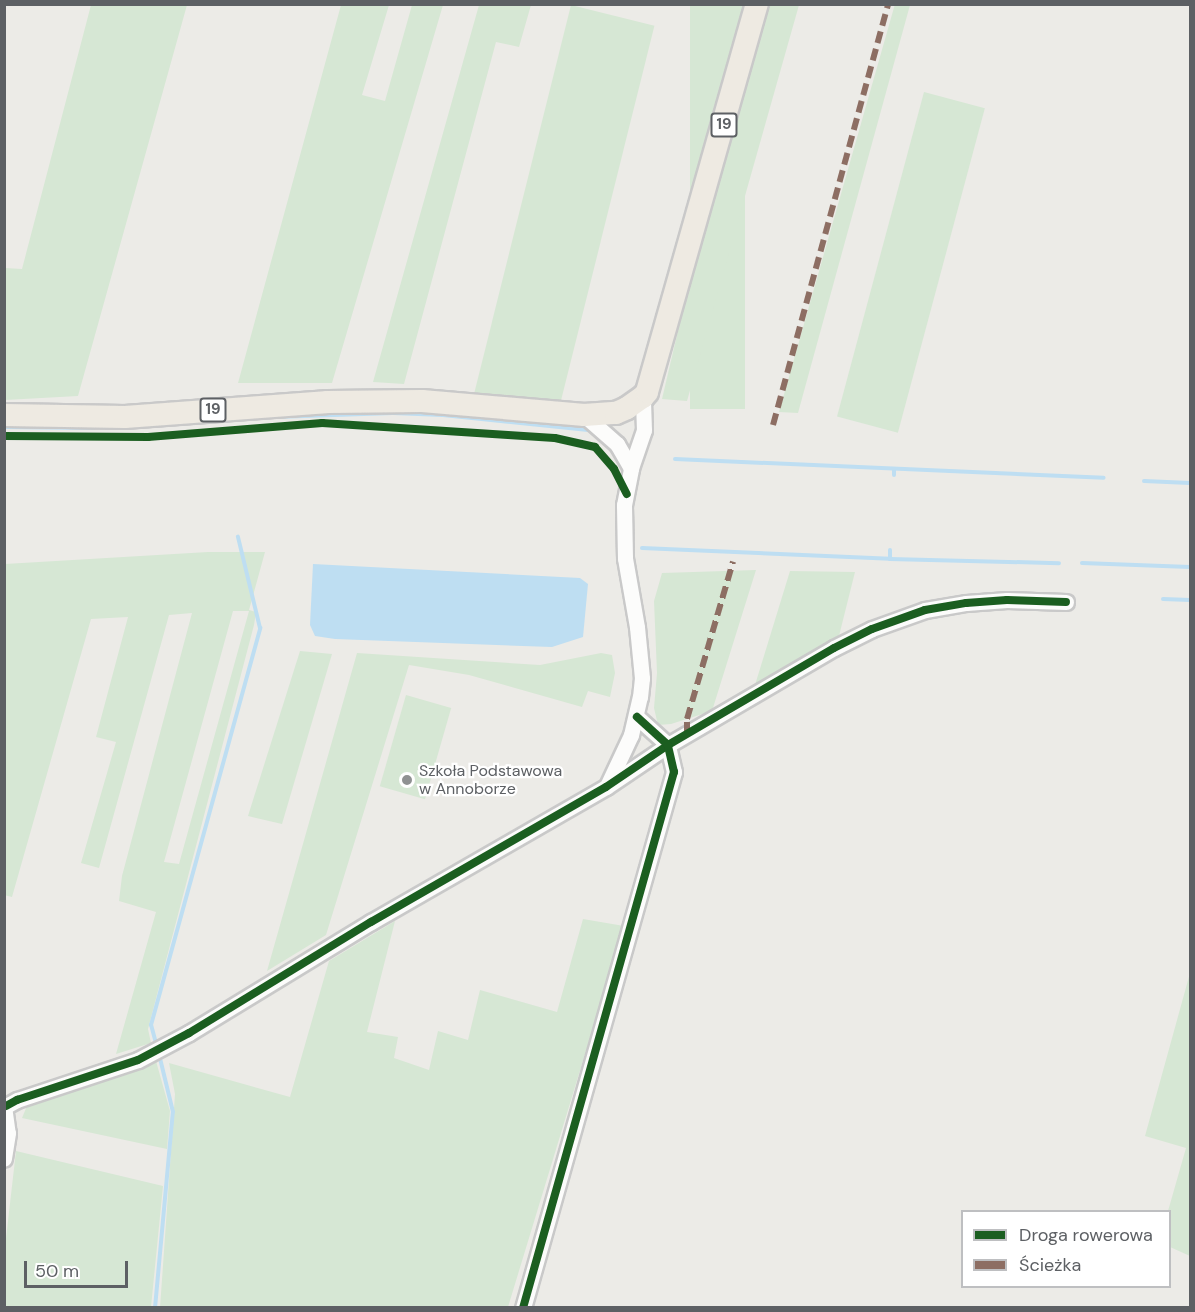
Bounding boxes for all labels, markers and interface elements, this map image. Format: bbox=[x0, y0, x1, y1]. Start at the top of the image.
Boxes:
road number: 19 bbox=[710, 113, 738, 137]
road number: 19 bbox=[200, 398, 226, 422]
place label: Szkoła Podstawowa w Annoborze bbox=[419, 761, 562, 799]
marker: Szkoła Podstawowa w Annoborze bbox=[400, 773, 414, 787]
legend bbox=[961, 1210, 1171, 1288]
text: Droga rowerowa bbox=[1019, 1223, 1153, 1247]
scale bar bbox=[27, 1249, 130, 1287]
text: Ścieżka bbox=[1019, 1253, 1081, 1277]
text: 50 m bbox=[35, 1259, 79, 1283]

